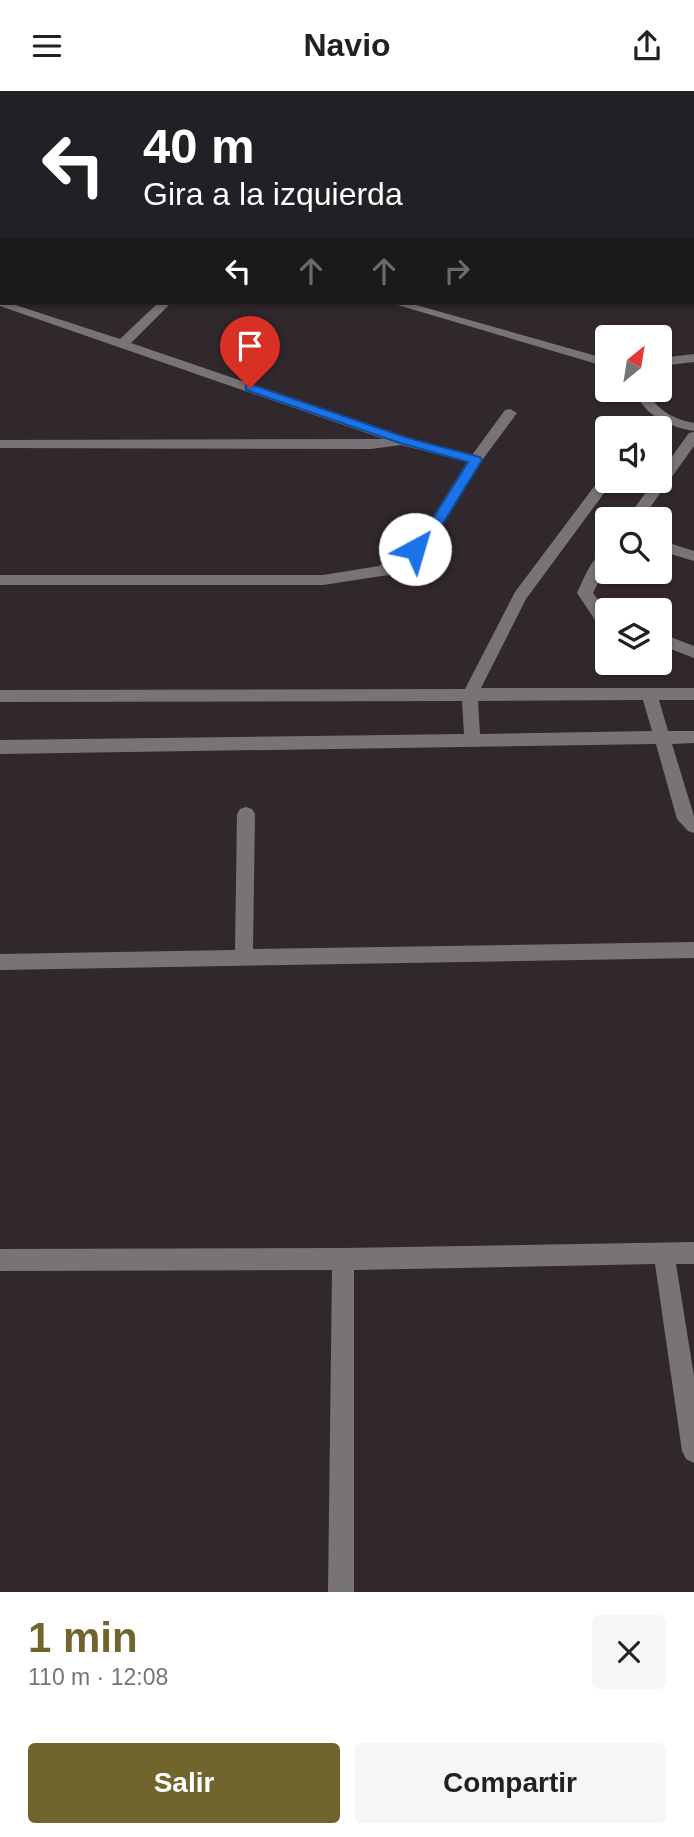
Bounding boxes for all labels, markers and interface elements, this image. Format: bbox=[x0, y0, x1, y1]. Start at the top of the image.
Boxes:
icon: menu bbox=[28, 27, 66, 65]
text: Navio bbox=[303, 27, 391, 63]
icon: share bbox=[628, 27, 666, 65]
icon: left bbox=[28, 119, 119, 210]
text: 40 m bbox=[143, 119, 255, 173]
text: Gira a la izquierda bbox=[143, 176, 403, 212]
icon: left bbox=[219, 252, 257, 290]
icon: ahead bbox=[292, 252, 330, 290]
icon: ahead bbox=[365, 252, 403, 290]
icon: right bbox=[438, 252, 476, 290]
pin bbox=[220, 316, 280, 388]
north arrow bbox=[595, 325, 672, 403]
map controls bbox=[595, 325, 672, 675]
icon: arrive bbox=[231, 327, 269, 365]
button: sound bbox=[595, 416, 672, 493]
button: search bbox=[595, 507, 672, 584]
position arrow bbox=[378, 512, 452, 586]
button: layers bbox=[595, 598, 672, 675]
text: 1 min bbox=[28, 1614, 138, 1661]
button: close bbox=[592, 1615, 666, 1689]
text: 110 m · 12:08 bbox=[28, 1664, 168, 1690]
button: Salir bbox=[28, 1743, 340, 1823]
button: Compartir bbox=[354, 1743, 666, 1823]

